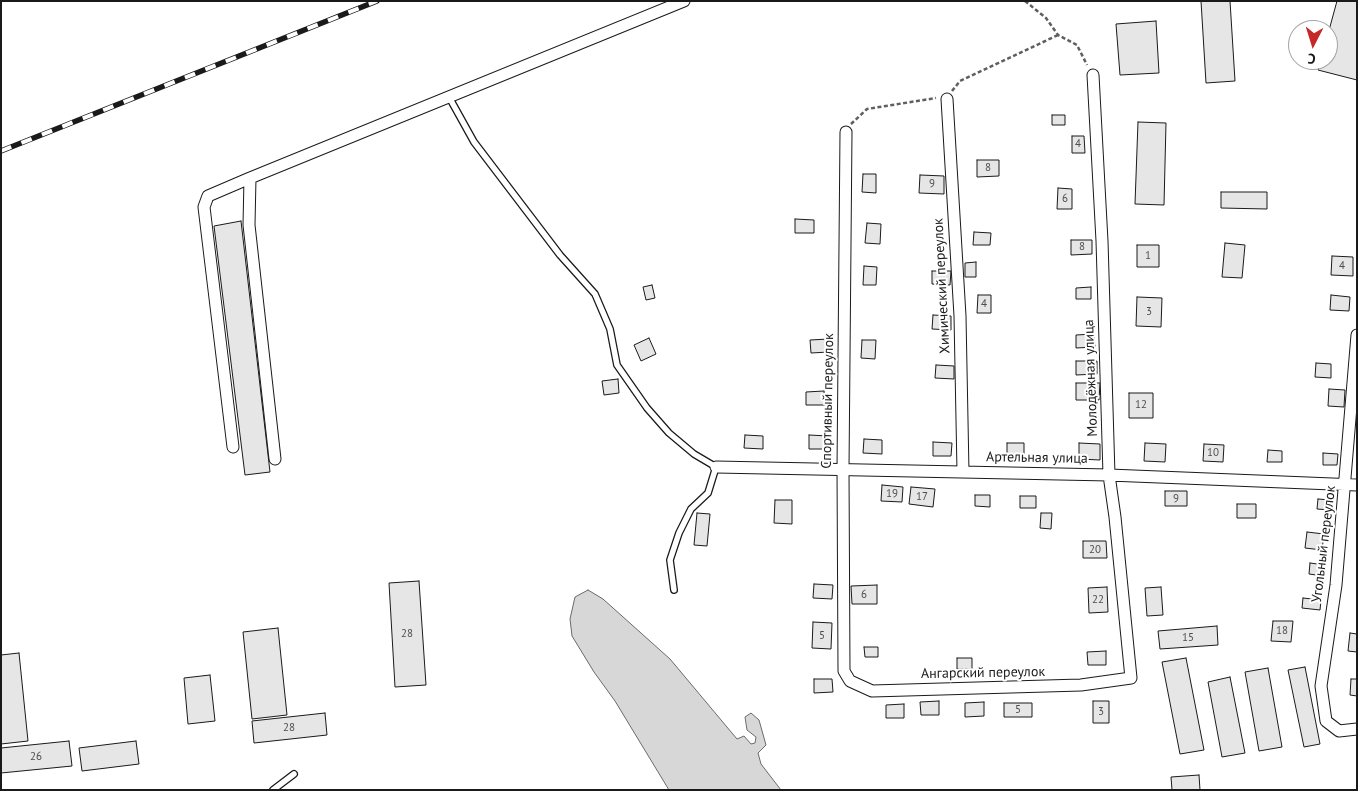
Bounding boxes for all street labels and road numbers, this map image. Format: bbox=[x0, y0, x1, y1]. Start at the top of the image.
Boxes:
street label: Химический переулок bbox=[930, 218, 954, 354]
street label: Молодёжная улица bbox=[1081, 319, 1101, 437]
street label: Спортивный переулок bbox=[818, 333, 838, 469]
street label: Артельная улица bbox=[986, 449, 1088, 467]
street label: Угольный переулок bbox=[1308, 485, 1340, 603]
street label: Ангарский переулок bbox=[921, 664, 1045, 682]

